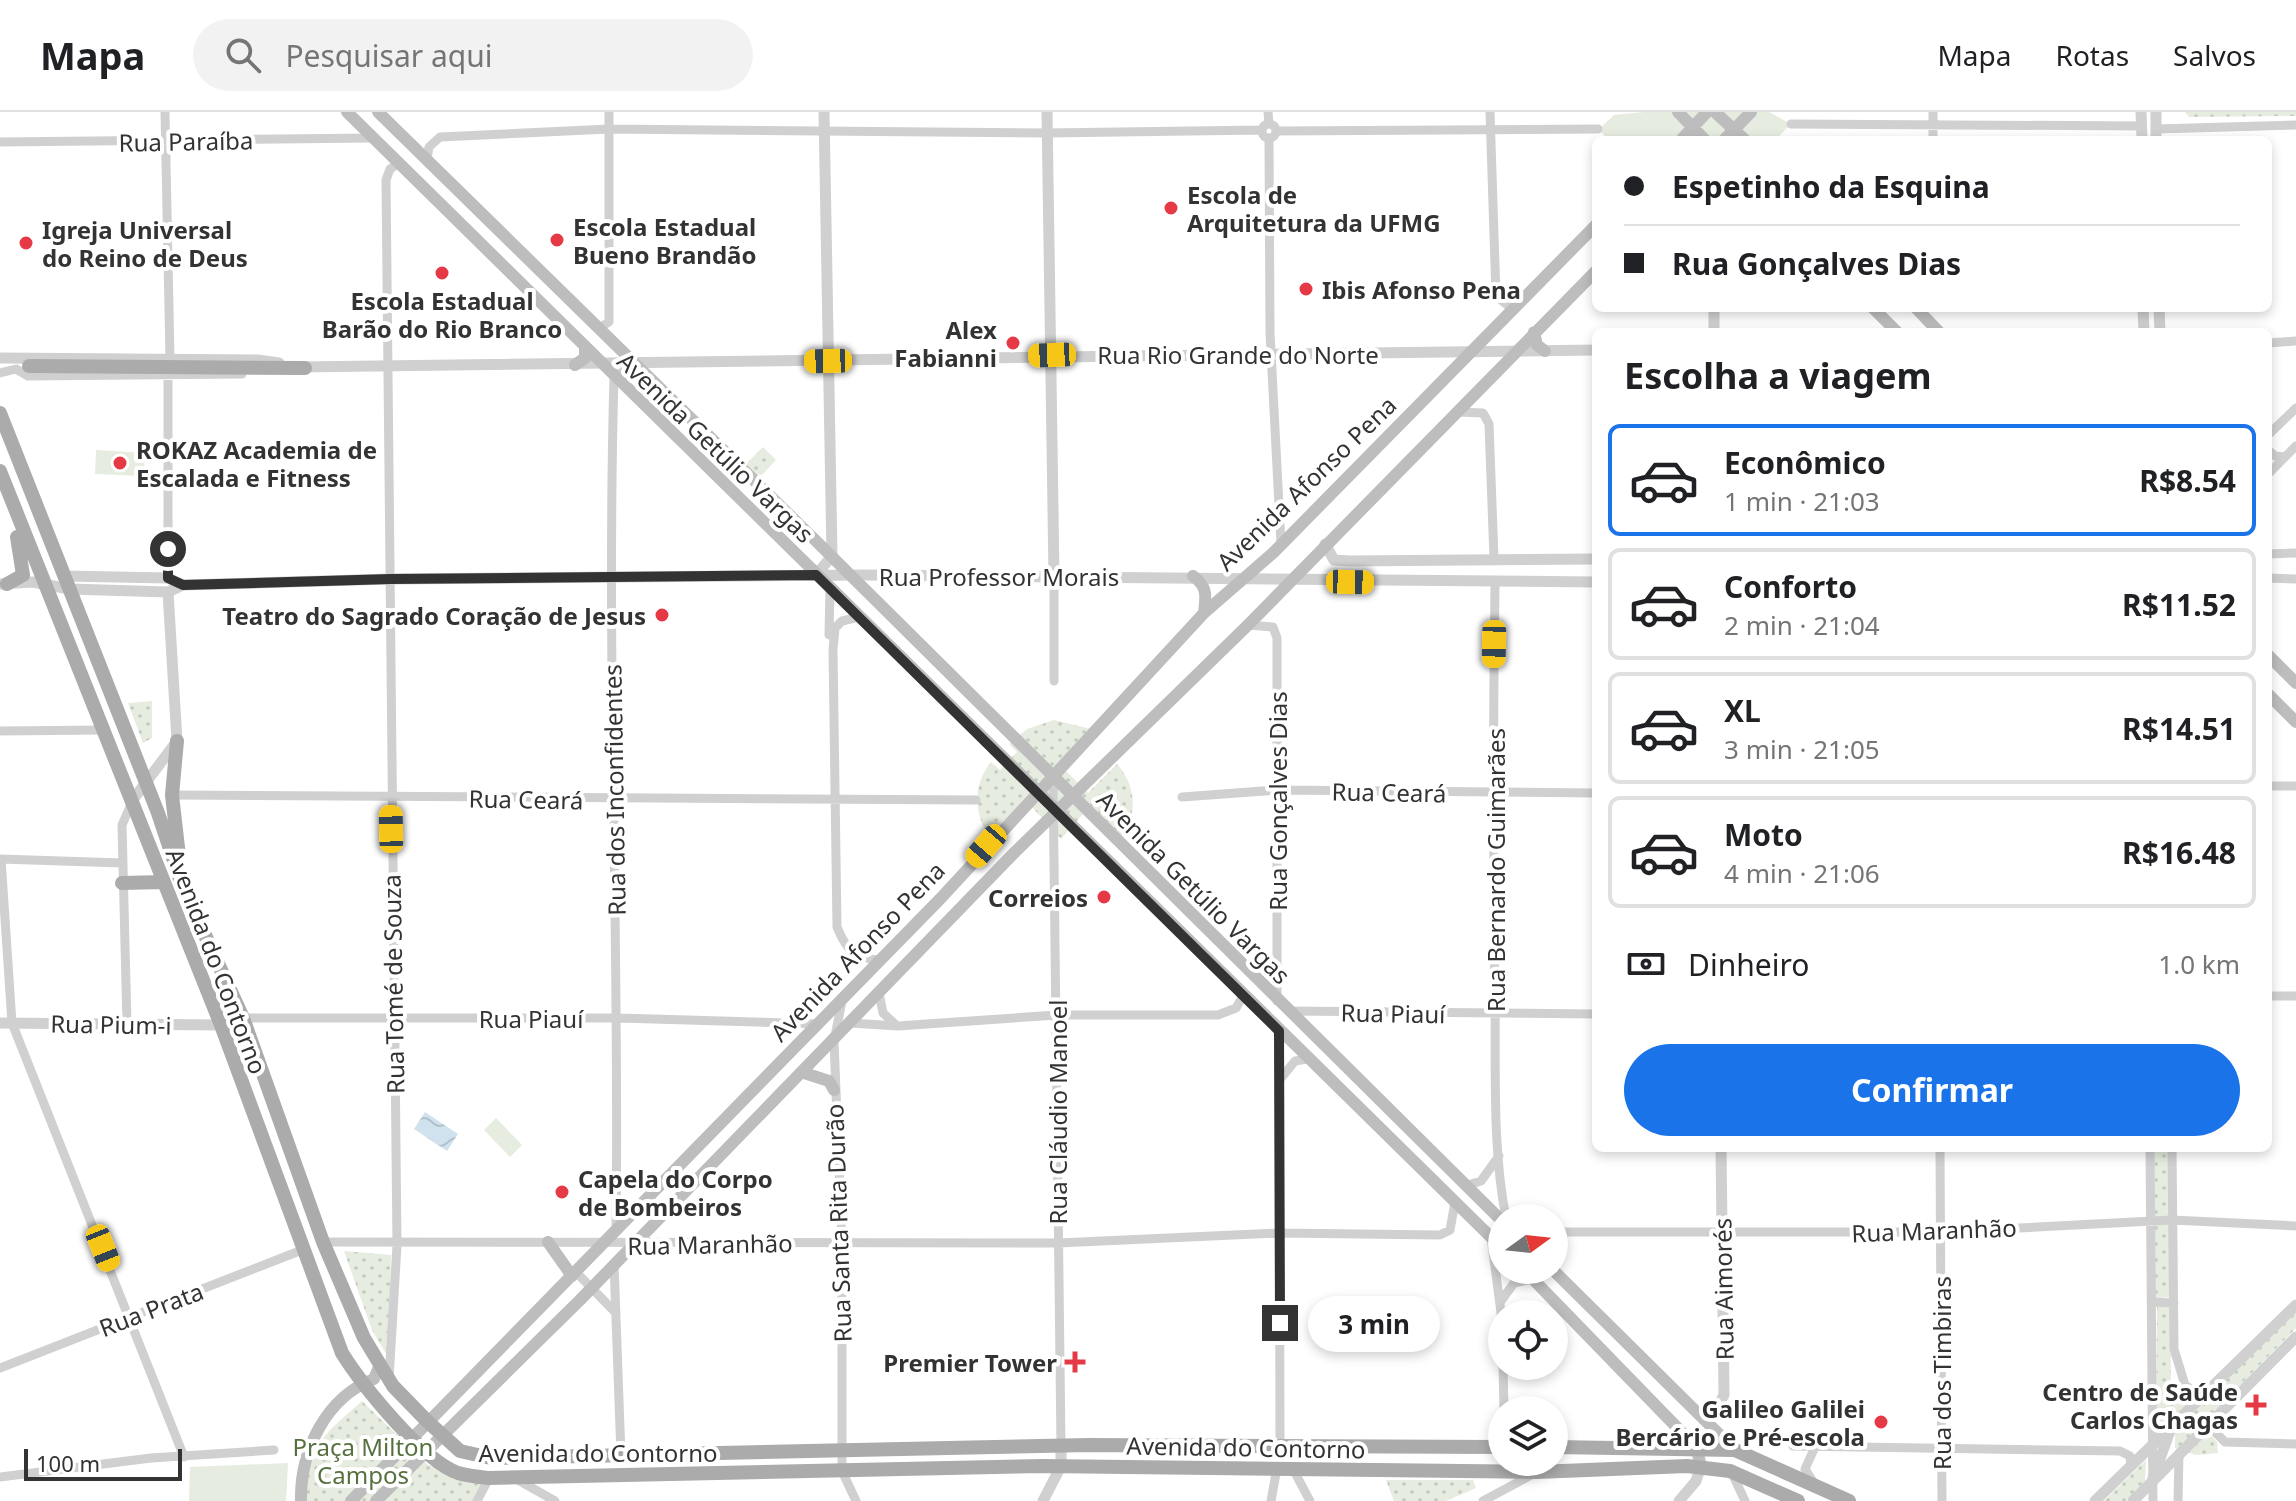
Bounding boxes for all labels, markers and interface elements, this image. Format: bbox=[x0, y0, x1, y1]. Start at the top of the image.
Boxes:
search box bbox=[193, 19, 753, 91]
text: Mapa bbox=[40, 29, 145, 81]
icon: search bbox=[221, 33, 265, 77]
text: Pesquisar aqui bbox=[285, 35, 493, 76]
text: Mapa bbox=[1937, 36, 2012, 74]
text: Rotas bbox=[2056, 36, 2129, 74]
text: Salvos bbox=[2173, 36, 2256, 74]
street label: Rua Paraíba bbox=[118, 123, 254, 159]
text: Espetinho da Esquina bbox=[1672, 166, 1990, 207]
place label: Escola de Arquitetura da UFMG bbox=[1187, 178, 1441, 239]
marker: Escola de Arquitetura da UFMG bbox=[1162, 199, 1180, 217]
place label: Escola Estadual Bueno Brandão bbox=[573, 210, 756, 271]
place label: Igreja Universal do Reino de Deus bbox=[42, 213, 248, 274]
marker: Escola Estadual Bueno Brandão bbox=[548, 231, 566, 249]
marker: Igreja Universal do Reino de Deus bbox=[17, 234, 35, 252]
text: Rua Gonçalves Dias bbox=[1672, 243, 1961, 284]
marker: Escola Estadual Barão do Rio Branco bbox=[433, 264, 451, 282]
place label: Ibis Afonso Pena bbox=[1322, 273, 1521, 306]
marker: Ibis Afonso Pena bbox=[1297, 280, 1315, 298]
place label: Escola Estadual Barão do Rio Branco bbox=[322, 284, 562, 345]
place label: Alex Fabianni bbox=[894, 313, 997, 374]
marker: Alex Fabianni bbox=[1004, 334, 1022, 352]
street label: Rua Rio Grande do Norte bbox=[1097, 338, 1379, 371]
car bbox=[1028, 342, 1076, 368]
street label: Avenida Getúlio Vargas bbox=[611, 344, 821, 550]
car bbox=[804, 349, 852, 373]
text: Escolha a viagem bbox=[1624, 351, 1932, 400]
street label: Avenida Afonso Pena bbox=[1209, 388, 1403, 578]
place label: ROKAZ Academia de Escalada e Fitness bbox=[136, 433, 377, 494]
text: Econômico bbox=[1724, 442, 1886, 483]
icon: car bbox=[1628, 444, 1700, 516]
marker: ROKAZ Academia de Escalada e Fitness bbox=[111, 454, 129, 472]
text: R$8.54 bbox=[2139, 460, 2236, 501]
text: 1 min · 21:03 bbox=[1724, 483, 1880, 519]
route start bbox=[150, 531, 186, 567]
street label: Rua Professor Morais bbox=[879, 560, 1119, 593]
text: Conforto bbox=[1724, 566, 1857, 607]
icon: car bbox=[1628, 568, 1700, 640]
car bbox=[1326, 570, 1374, 594]
text: R$11.52 bbox=[2122, 584, 2236, 625]
place label: Teatro do Sagrado Coração de Jesus bbox=[222, 599, 646, 632]
marker: Teatro do Sagrado Coração de Jesus bbox=[653, 606, 671, 624]
text: 2 min · 21:04 bbox=[1724, 607, 1880, 643]
car bbox=[1482, 620, 1506, 668]
street label: Rua dos Inconfidentes bbox=[595, 664, 633, 916]
text: XL bbox=[1724, 690, 1761, 731]
street label: Rua Gonçalves Dias bbox=[1261, 691, 1294, 911]
icon: car bbox=[1628, 692, 1700, 764]
text: R$14.51 bbox=[2122, 708, 2236, 749]
street label: Rua Bernardo Guimarães bbox=[1479, 728, 1512, 1012]
text: 3 min · 21:05 bbox=[1724, 731, 1880, 767]
street label: Rua Ceará bbox=[1331, 775, 1447, 809]
street label: Rua Ceará bbox=[468, 782, 584, 816]
street label: Avenida Getúlio Vargas bbox=[1090, 783, 1298, 991]
car bbox=[379, 805, 403, 853]
text: Moto bbox=[1724, 814, 1803, 855]
icon: car bbox=[1628, 816, 1700, 888]
car bbox=[961, 820, 1011, 872]
text: R$16.48 bbox=[2122, 832, 2236, 873]
street label: Avenida do Contorno bbox=[159, 844, 275, 1078]
street label: Avenida Afonso Pena bbox=[762, 854, 952, 1048]
text: 4 min · 21:06 bbox=[1724, 855, 1880, 891]
street label: Rua Tomé de Souza bbox=[375, 874, 411, 1094]
place label: Correios bbox=[988, 881, 1088, 914]
marker: Correios bbox=[1095, 888, 1113, 906]
icon: cash bbox=[1624, 942, 1668, 986]
text: Dinheiro bbox=[1688, 944, 1809, 985]
text: 1.0 km bbox=[2158, 946, 2240, 982]
street label: Rua Piauí bbox=[1340, 996, 1446, 1030]
street label: Rua Cláudio Manoel bbox=[1041, 999, 1074, 1225]
street label: Rua Piauí bbox=[479, 1002, 584, 1035]
street label: Rua Pium-i bbox=[50, 1006, 172, 1042]
button: Confirmar bbox=[1624, 1044, 2240, 1136]
street label: Rua Santa Rita Durão bbox=[817, 1103, 859, 1343]
place label: Capela do Corpo de Bombeiros bbox=[578, 1162, 773, 1223]
marker: Capela do Corpo de Bombeiros bbox=[553, 1183, 571, 1201]
north arrow bbox=[1488, 1204, 1568, 1284]
map controls bbox=[1488, 1204, 1568, 1476]
street label: Rua Maranhão bbox=[1851, 1211, 2017, 1249]
street label: Rua Aimorés bbox=[1705, 1218, 1741, 1360]
car bbox=[83, 1221, 123, 1275]
street label: Rua Maranhão bbox=[627, 1226, 793, 1262]
street label: Rua Prata bbox=[94, 1274, 208, 1344]
street label: Rua dos Timbiras bbox=[1925, 1276, 1958, 1470]
callout: 3 min bbox=[1308, 1295, 1440, 1351]
button: locate bbox=[1488, 1300, 1568, 1380]
route end bbox=[1262, 1305, 1298, 1341]
text: 3 min bbox=[1338, 1306, 1410, 1342]
place label: Premier Tower bbox=[883, 1346, 1057, 1379]
marker: Premier Tower bbox=[1064, 1351, 1086, 1373]
place label: Centro de Saúde Carlos Chagas bbox=[2042, 1375, 2238, 1436]
place label: Galileo Galilei Bercário e Pré-escola bbox=[1616, 1392, 1865, 1453]
marker: Centro de Saúde Carlos Chagas bbox=[2245, 1394, 2267, 1416]
button: layers bbox=[1488, 1396, 1568, 1476]
marker: Galileo Galilei Bercário e Pré-escola bbox=[1872, 1413, 1890, 1431]
street label: Avenida do Contorno bbox=[1126, 1428, 1366, 1466]
park label: Praça Milton Campos bbox=[293, 1430, 433, 1491]
street label: Avenida do Contorno bbox=[478, 1436, 718, 1469]
scale bar bbox=[24, 1445, 182, 1481]
text: 100 m bbox=[36, 1448, 100, 1478]

